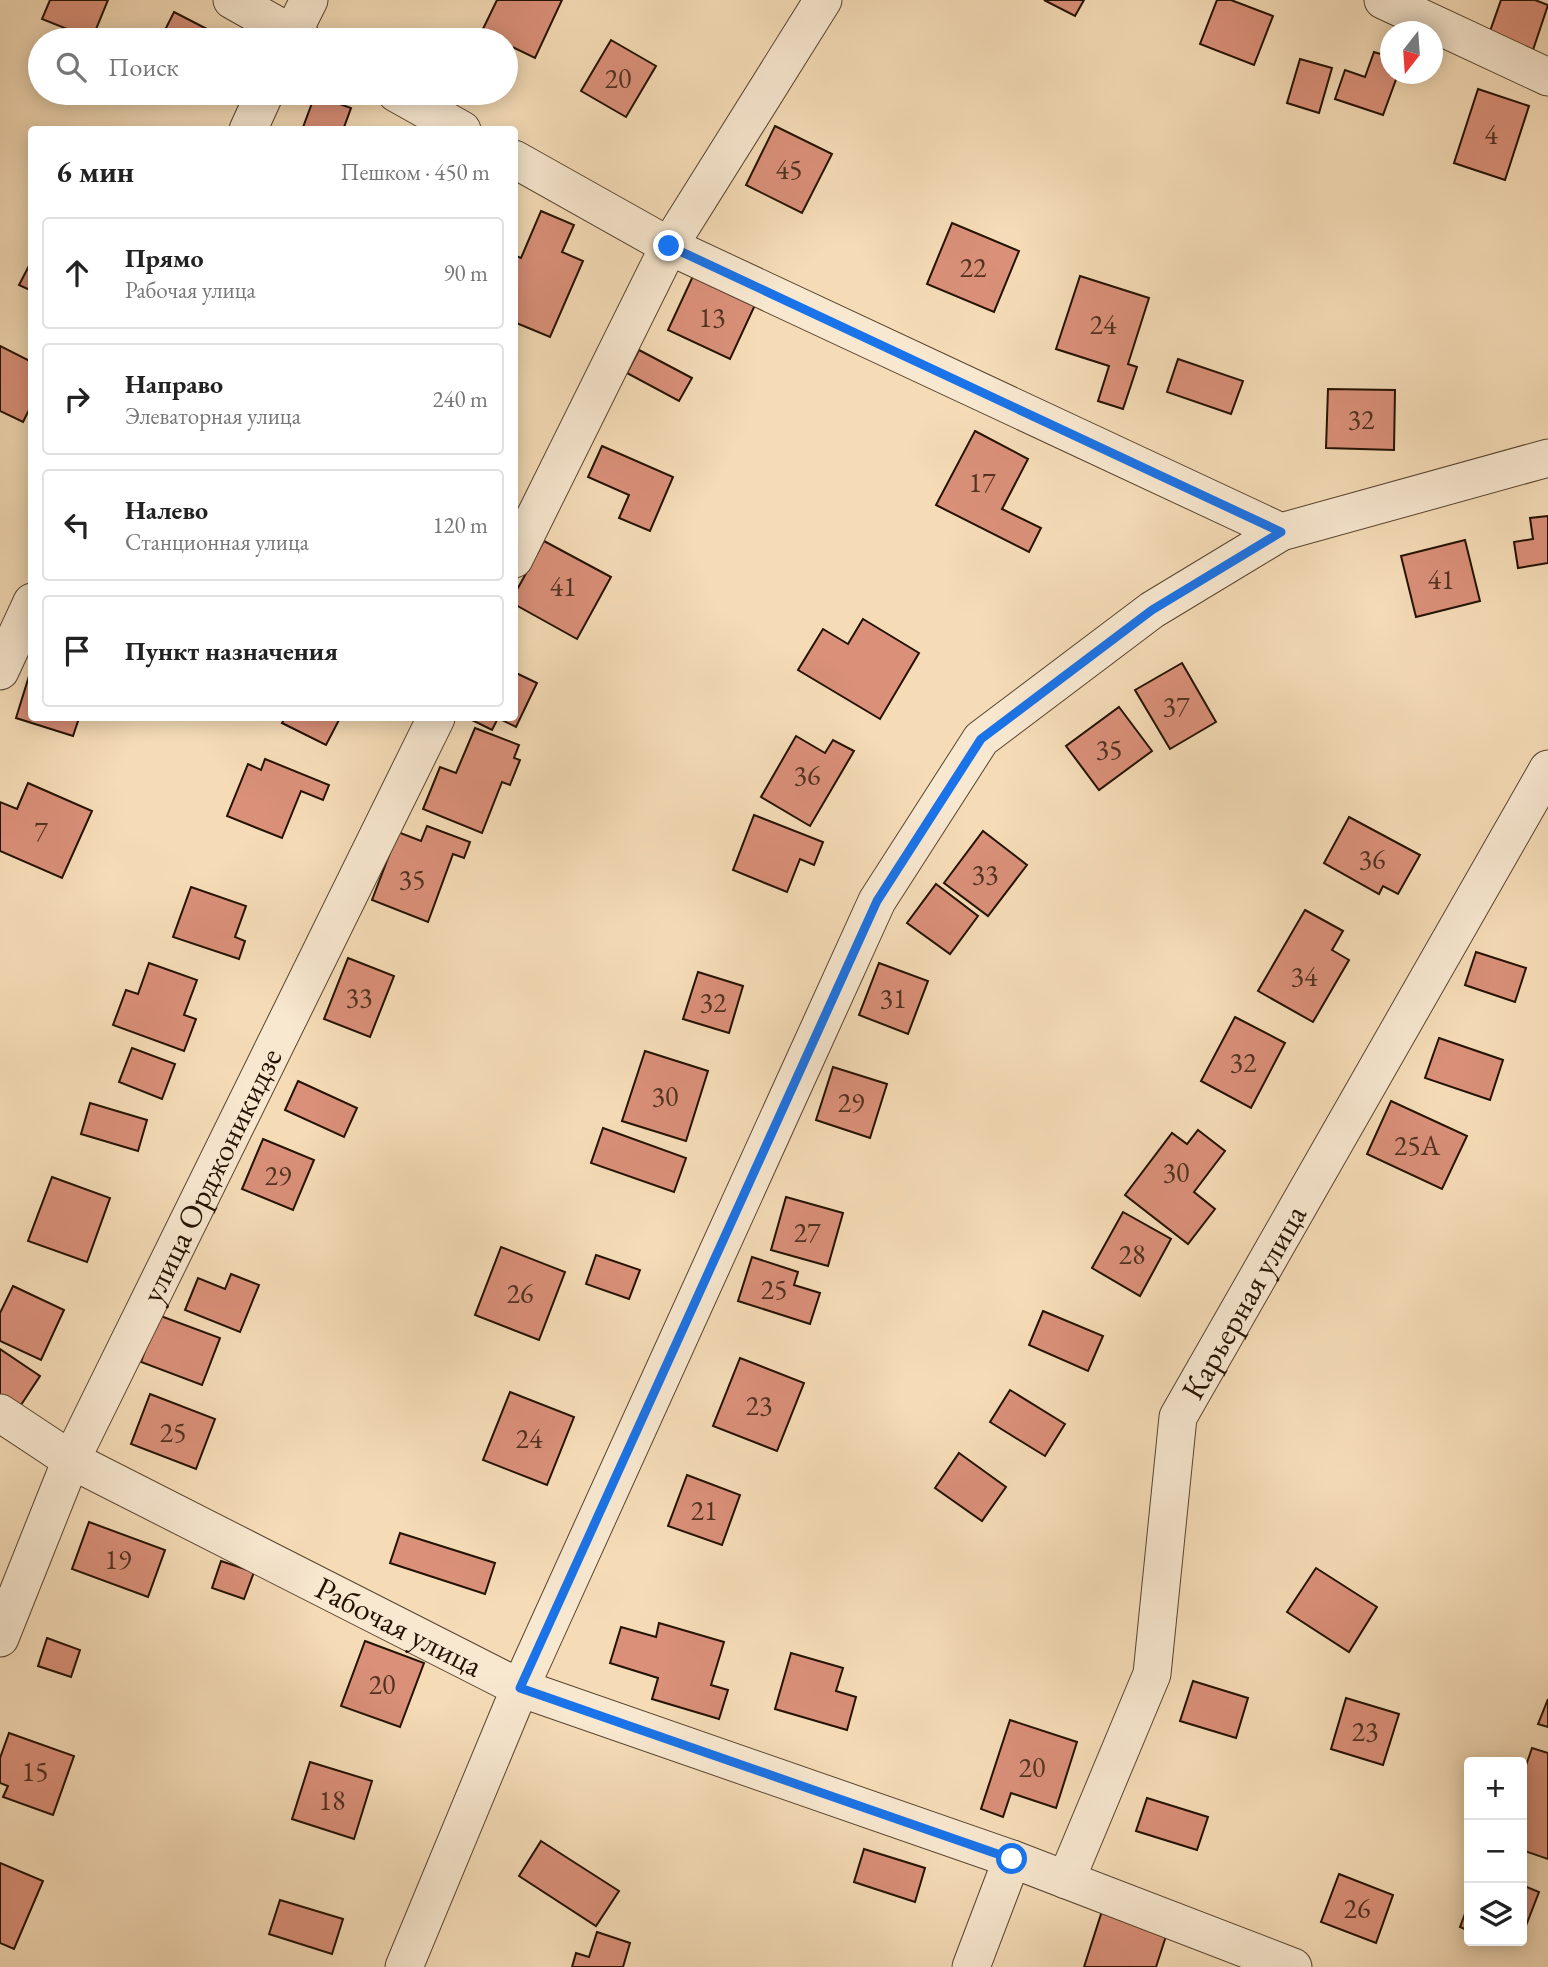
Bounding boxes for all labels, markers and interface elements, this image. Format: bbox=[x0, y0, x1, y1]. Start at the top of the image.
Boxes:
north arrow bbox=[1380, 21, 1443, 84]
search box bbox=[28, 28, 518, 105]
icon: search bbox=[52, 48, 90, 86]
text: Поиск bbox=[108, 50, 179, 84]
house number: 20 bbox=[605, 60, 631, 96]
house number: 4 bbox=[1484, 116, 1498, 152]
house number: 45 bbox=[776, 151, 802, 187]
text: 6 мин bbox=[56, 152, 134, 191]
text: Пешком · 450 m bbox=[341, 157, 490, 187]
route end bbox=[653, 230, 684, 261]
text: Прямо bbox=[125, 241, 204, 275]
house number: 22 bbox=[960, 249, 987, 285]
icon: ahead bbox=[58, 254, 96, 292]
text: 90 m bbox=[443, 258, 488, 288]
text: Рабочая улица bbox=[125, 275, 256, 305]
house number: 13 bbox=[699, 299, 725, 335]
house number: 24 bbox=[1090, 306, 1117, 342]
text: Направо bbox=[125, 367, 223, 401]
icon: right bbox=[58, 380, 96, 418]
text: 240 m bbox=[432, 384, 488, 414]
text: Элеваторная улица bbox=[125, 401, 301, 431]
house number: 32 bbox=[1348, 401, 1375, 437]
house number: 17 bbox=[969, 464, 996, 500]
text: Налево bbox=[125, 493, 208, 527]
icon: left bbox=[58, 506, 96, 544]
text: 120 m bbox=[432, 510, 488, 540]
text: Станционная улица bbox=[125, 527, 309, 557]
house number: 41 bbox=[1428, 561, 1454, 597]
house number: 41 bbox=[550, 568, 576, 604]
icon: arrive bbox=[58, 632, 96, 670]
text: Пункт назначения bbox=[125, 634, 338, 668]
house number: 37 bbox=[1163, 688, 1190, 724]
house number: 35 bbox=[1096, 731, 1122, 767]
house number: 36 bbox=[794, 757, 820, 793]
house number: 7 bbox=[34, 813, 48, 849]
house number: 36 bbox=[1359, 841, 1385, 877]
house number: 33 bbox=[972, 856, 998, 892]
house number: 35 bbox=[399, 861, 425, 897]
house number: 34 bbox=[1291, 958, 1318, 994]
house number: 33 bbox=[346, 979, 372, 1015]
house number: 31 bbox=[880, 980, 906, 1016]
house number: 32 bbox=[700, 984, 727, 1020]
street label: улица Орджоникидзе bbox=[131, 1041, 291, 1310]
house number: 32 bbox=[1230, 1044, 1257, 1080]
house number: 30 bbox=[652, 1078, 678, 1114]
house number: 29 bbox=[838, 1084, 864, 1120]
house number: 25А bbox=[1394, 1127, 1441, 1163]
house number: 30 bbox=[1163, 1154, 1189, 1190]
house number: 29 bbox=[265, 1157, 291, 1193]
street label: Карьерная улица bbox=[1172, 1197, 1316, 1407]
house number: 27 bbox=[794, 1214, 821, 1250]
house number: 28 bbox=[1119, 1236, 1145, 1272]
house number: 25 bbox=[761, 1271, 787, 1307]
house number: 26 bbox=[507, 1275, 533, 1311]
house number: 23 bbox=[746, 1387, 772, 1423]
house number: 25 bbox=[160, 1414, 186, 1450]
house number: 24 bbox=[516, 1420, 543, 1456]
house number: 21 bbox=[691, 1492, 717, 1528]
house number: 19 bbox=[105, 1541, 131, 1577]
street label: Рабочая улица bbox=[308, 1567, 490, 1687]
house number: 20 bbox=[369, 1666, 395, 1702]
house number: 23 bbox=[1352, 1713, 1378, 1749]
house number: 20 bbox=[1019, 1749, 1045, 1785]
house number: 15 bbox=[22, 1753, 48, 1789]
map controls bbox=[1464, 1757, 1527, 1946]
button: + bbox=[1464, 1757, 1527, 1820]
house number: 18 bbox=[319, 1782, 345, 1818]
button: − bbox=[1464, 1820, 1527, 1883]
route start bbox=[996, 1843, 1027, 1874]
button: layers bbox=[1464, 1883, 1527, 1946]
house number: 26 bbox=[1344, 1890, 1370, 1926]

